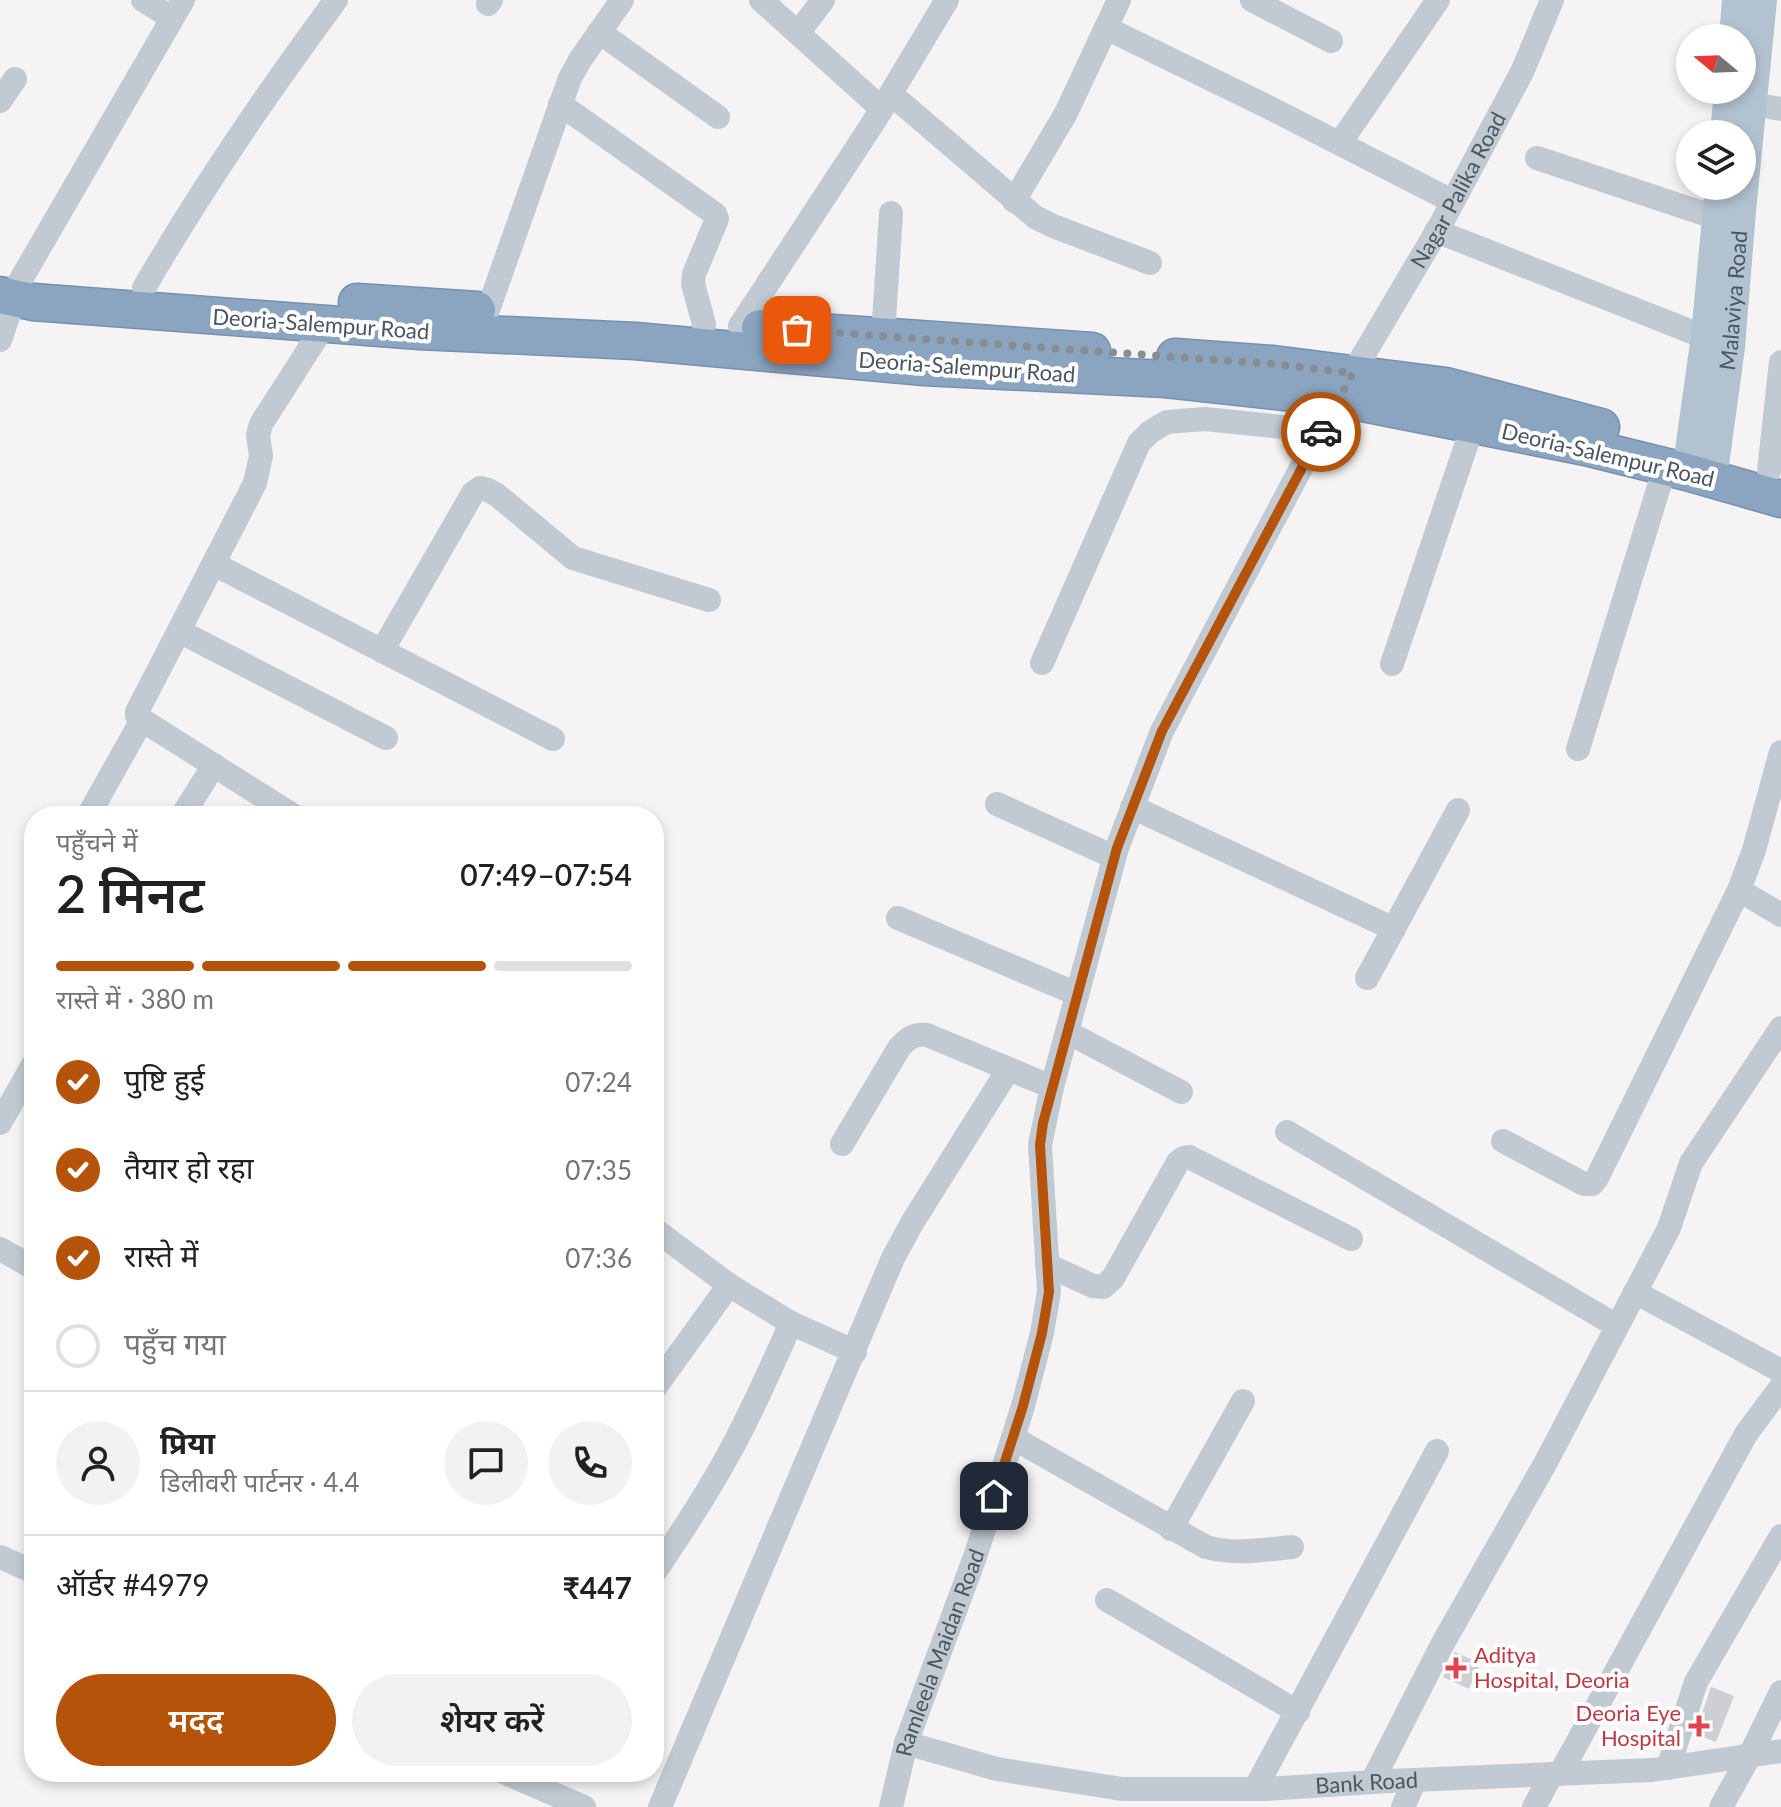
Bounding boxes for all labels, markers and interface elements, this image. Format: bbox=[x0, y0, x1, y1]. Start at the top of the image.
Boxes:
north arrow bbox=[1676, 24, 1756, 104]
map controls bbox=[1676, 24, 1756, 200]
street label: Nagar Palika Road bbox=[1404, 107, 1511, 273]
button: layers bbox=[1676, 120, 1756, 200]
street label: Malaviya Road bbox=[1713, 229, 1752, 372]
pin bbox=[763, 296, 831, 364]
street label: Deoria-Salempur Road bbox=[212, 302, 430, 345]
icon: bag bbox=[775, 308, 819, 352]
street label: Deoria-Salempur Road bbox=[858, 345, 1076, 388]
courier bbox=[1281, 392, 1361, 472]
icon: car bbox=[1299, 410, 1343, 454]
street label: Deoria-Salempur Road bbox=[1499, 417, 1717, 492]
text: पहुँचने में bbox=[56, 826, 138, 858]
text: 07:49–07:54 bbox=[460, 856, 632, 892]
text: 2 मिनट bbox=[56, 862, 205, 924]
text: रास्ते में · 380 m bbox=[56, 983, 214, 1015]
icon: check bbox=[56, 1060, 100, 1104]
text: पुष्टि हुई bbox=[124, 1061, 205, 1097]
text: 07:24 bbox=[565, 1066, 632, 1098]
icon: check bbox=[56, 1148, 100, 1192]
text: तैयार हो रहा bbox=[124, 1149, 254, 1185]
text: 07:35 bbox=[565, 1154, 632, 1186]
icon: check bbox=[56, 1236, 100, 1280]
text: रास्ते में bbox=[124, 1237, 198, 1273]
text: 07:36 bbox=[565, 1242, 632, 1274]
text: पहुँच गया bbox=[124, 1325, 226, 1361]
button: person bbox=[56, 1421, 140, 1505]
button: chat bbox=[444, 1421, 528, 1505]
button: phone bbox=[548, 1421, 632, 1505]
text: प्रिया bbox=[160, 1424, 215, 1460]
pin bbox=[960, 1462, 1028, 1530]
text: डिलीवरी पार्टनर · 4.4 bbox=[160, 1466, 360, 1498]
icon: home bbox=[972, 1474, 1016, 1518]
street label: Ramleela Maidan Road bbox=[889, 1545, 990, 1759]
text: ऑर्डर #4979 bbox=[56, 1566, 210, 1602]
text: ₹447 bbox=[562, 1569, 632, 1605]
place label: Aditya Hospital, Deoria bbox=[1474, 1641, 1630, 1693]
marker: Aditya Hospital, Deoria bbox=[1445, 1657, 1467, 1679]
button: मदद bbox=[56, 1674, 336, 1766]
button: शेयर करें bbox=[352, 1674, 632, 1766]
place label: Deoria Eye Hospital bbox=[1576, 1699, 1681, 1751]
marker: Deoria Eye Hospital bbox=[1688, 1715, 1710, 1737]
street label: Bank Road bbox=[1314, 1766, 1418, 1799]

